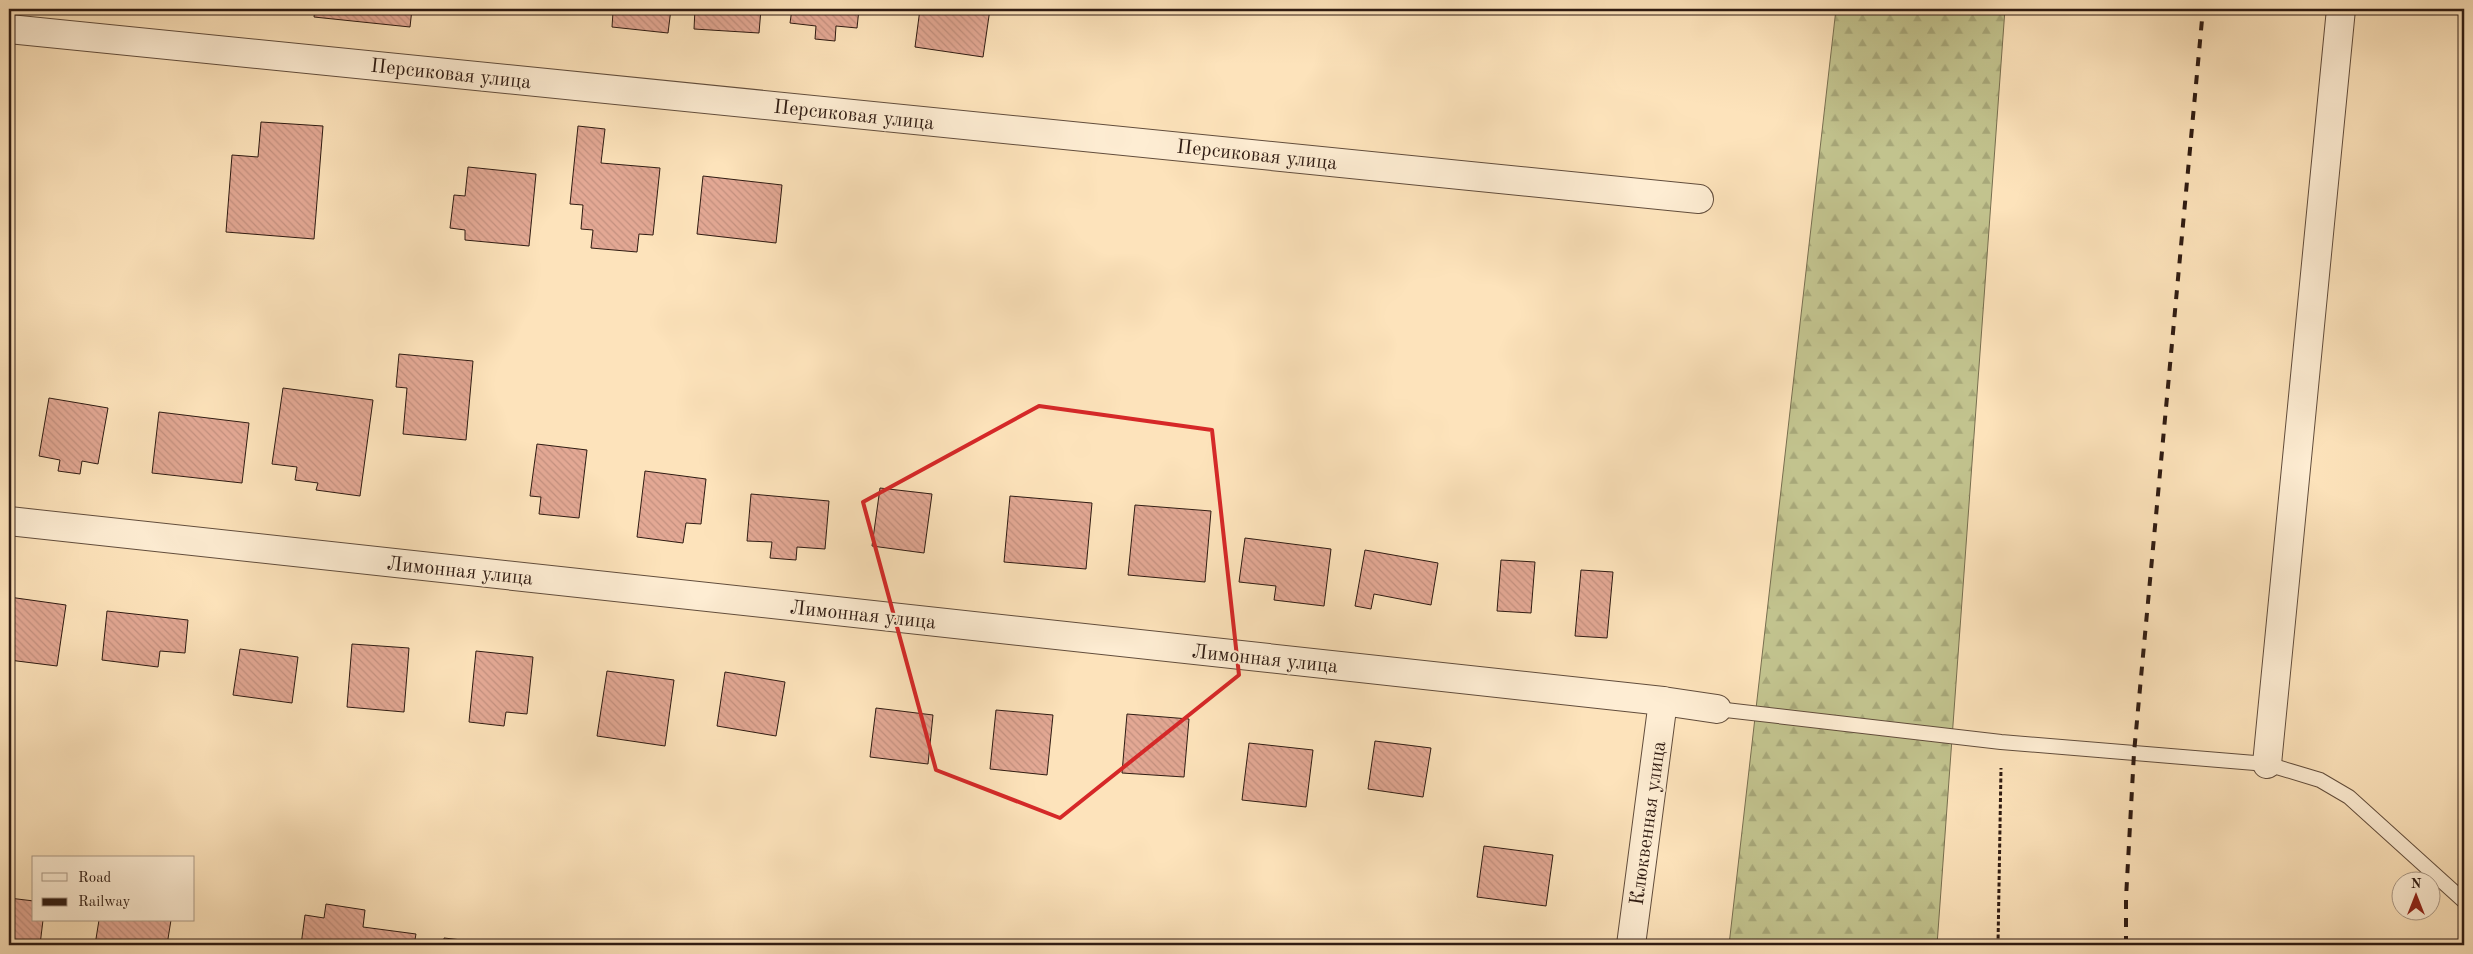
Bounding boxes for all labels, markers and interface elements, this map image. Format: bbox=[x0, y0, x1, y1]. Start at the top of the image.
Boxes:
street label: Персиковая улица bbox=[369, 57, 532, 93]
street label: Персиковая улица bbox=[772, 98, 935, 134]
street label: Персиковая улица bbox=[1175, 138, 1338, 174]
street label: Лимонная улица bbox=[386, 554, 534, 590]
street label: Лимонная улица bbox=[789, 598, 937, 634]
street label: Лимонная улица bbox=[1191, 642, 1339, 678]
street label: Клюквенная улица bbox=[1628, 740, 1670, 907]
legend bbox=[32, 856, 195, 922]
text: Road bbox=[78, 871, 112, 886]
north arrow bbox=[2390, 872, 2440, 922]
text: N bbox=[2411, 877, 2422, 891]
text: Railway bbox=[78, 895, 131, 910]

